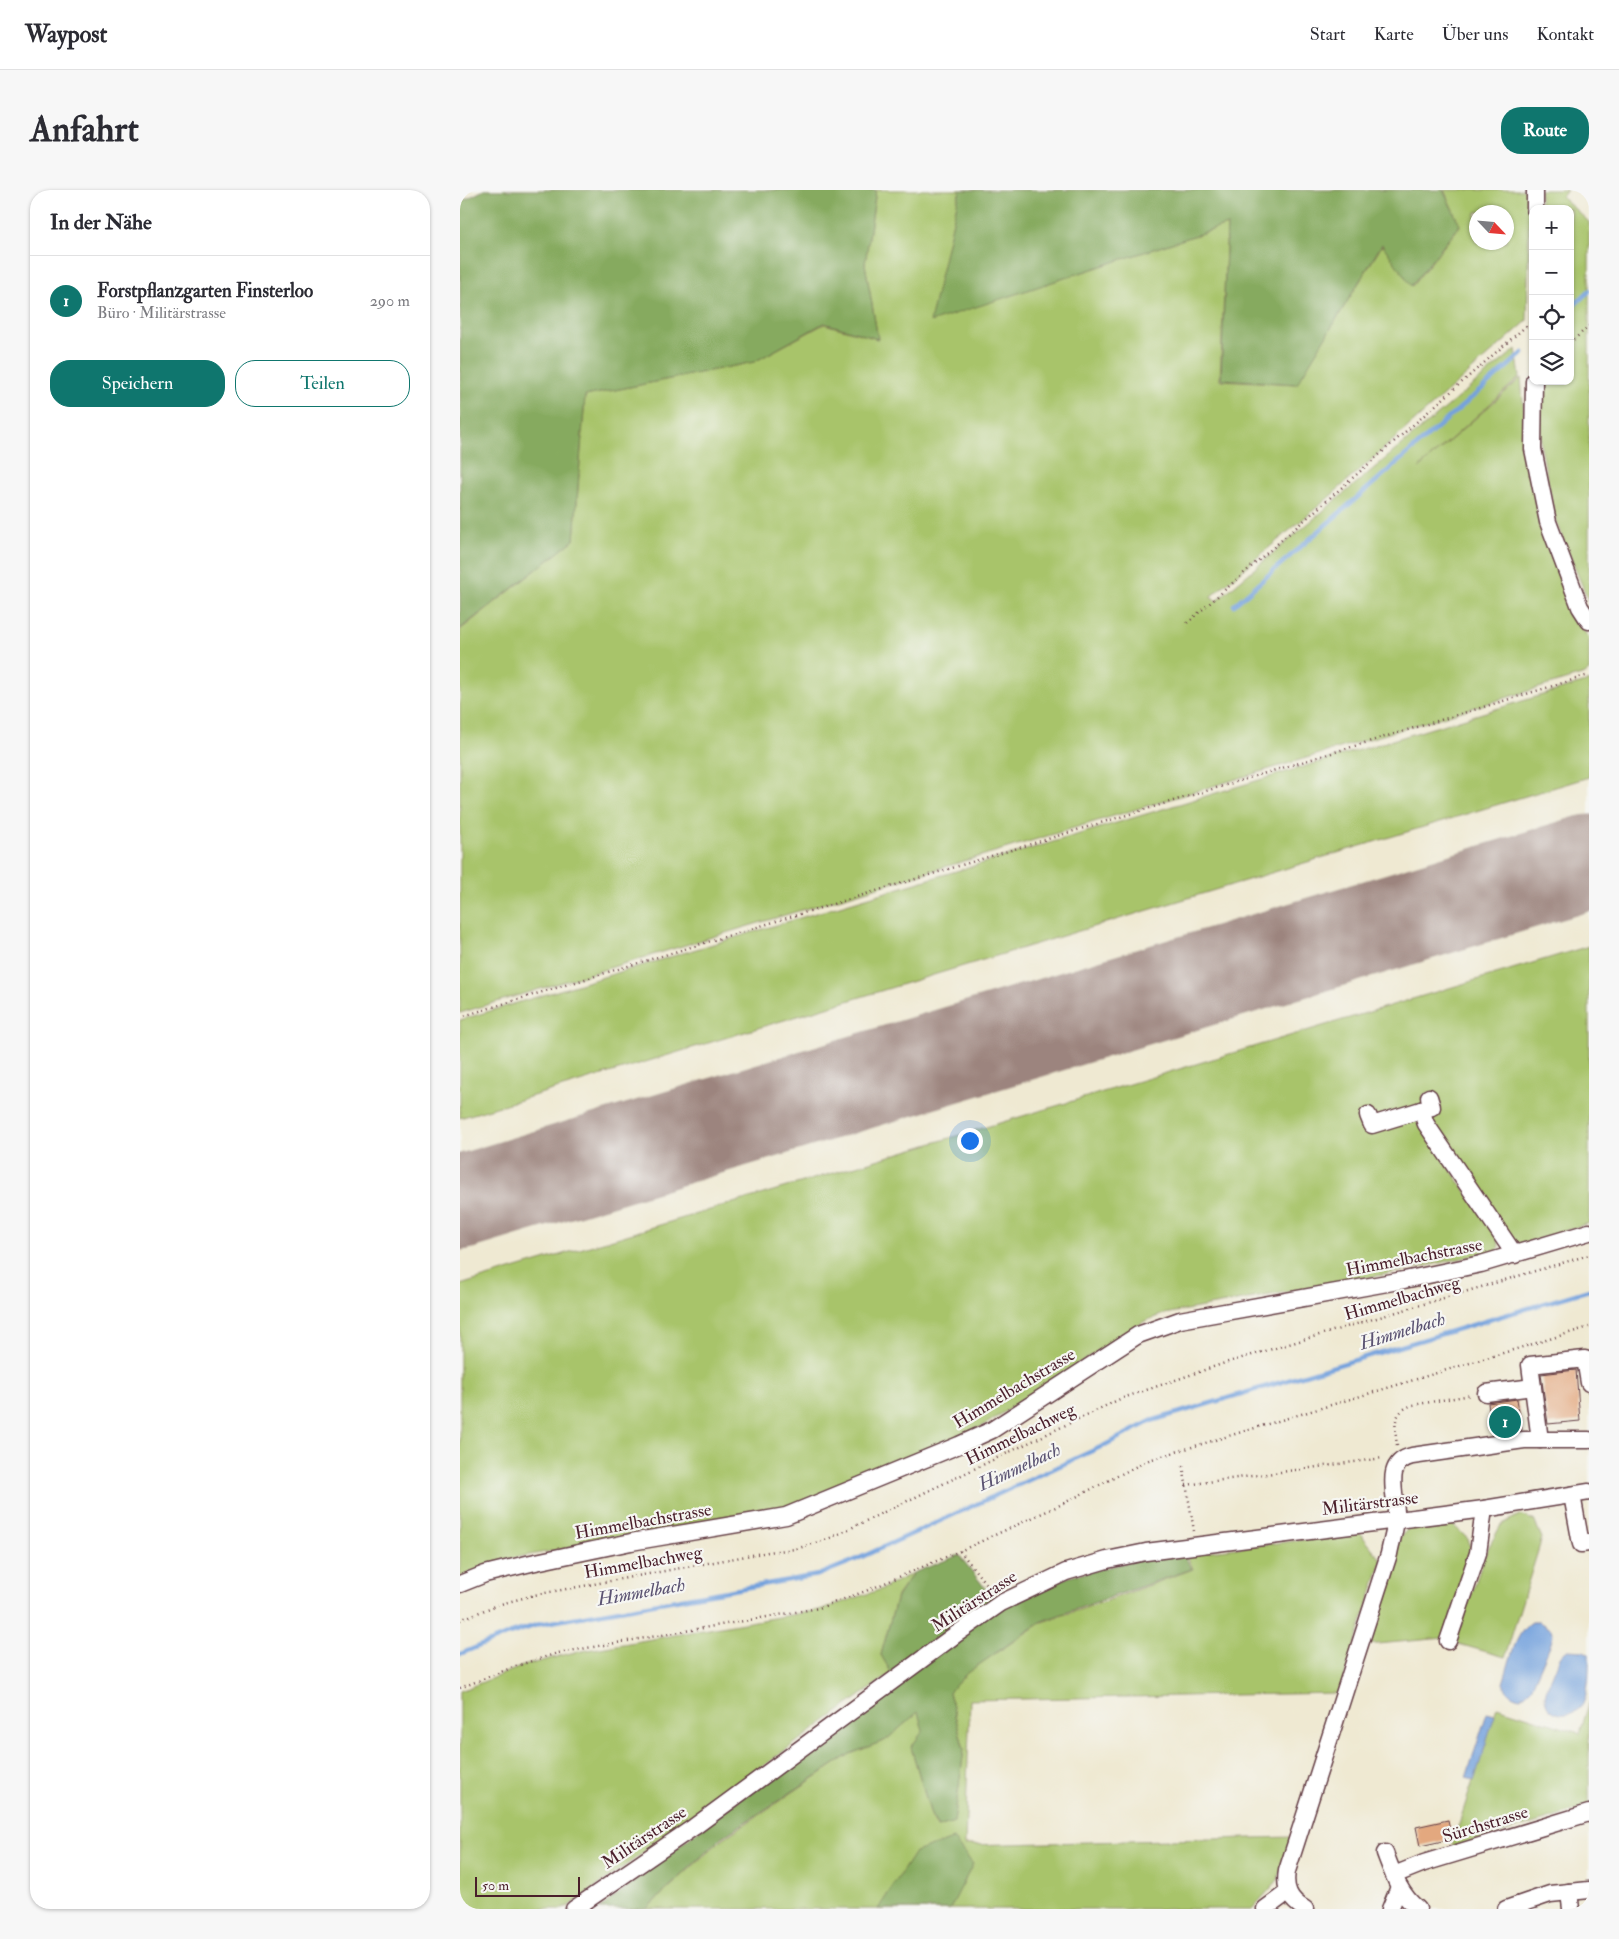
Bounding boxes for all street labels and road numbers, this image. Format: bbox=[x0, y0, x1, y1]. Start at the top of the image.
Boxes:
street label: Himmelbachstrasse bbox=[1344, 1233, 1485, 1282]
street label: Himmelbachweg bbox=[1342, 1271, 1464, 1326]
street label: Himmelbachstrasse bbox=[949, 1343, 1080, 1434]
street label: Himmelbachweg bbox=[962, 1398, 1078, 1470]
street label: Militärstrasse bbox=[1320, 1486, 1420, 1521]
street label: Himmelbachstrasse bbox=[573, 1498, 714, 1545]
street label: Himmelbachweg bbox=[582, 1541, 705, 1584]
street label: Militärstrasse bbox=[927, 1565, 1022, 1638]
street label: Militärstrasse bbox=[597, 1800, 691, 1874]
street label: Sürchstrasse bbox=[1439, 1800, 1531, 1848]

